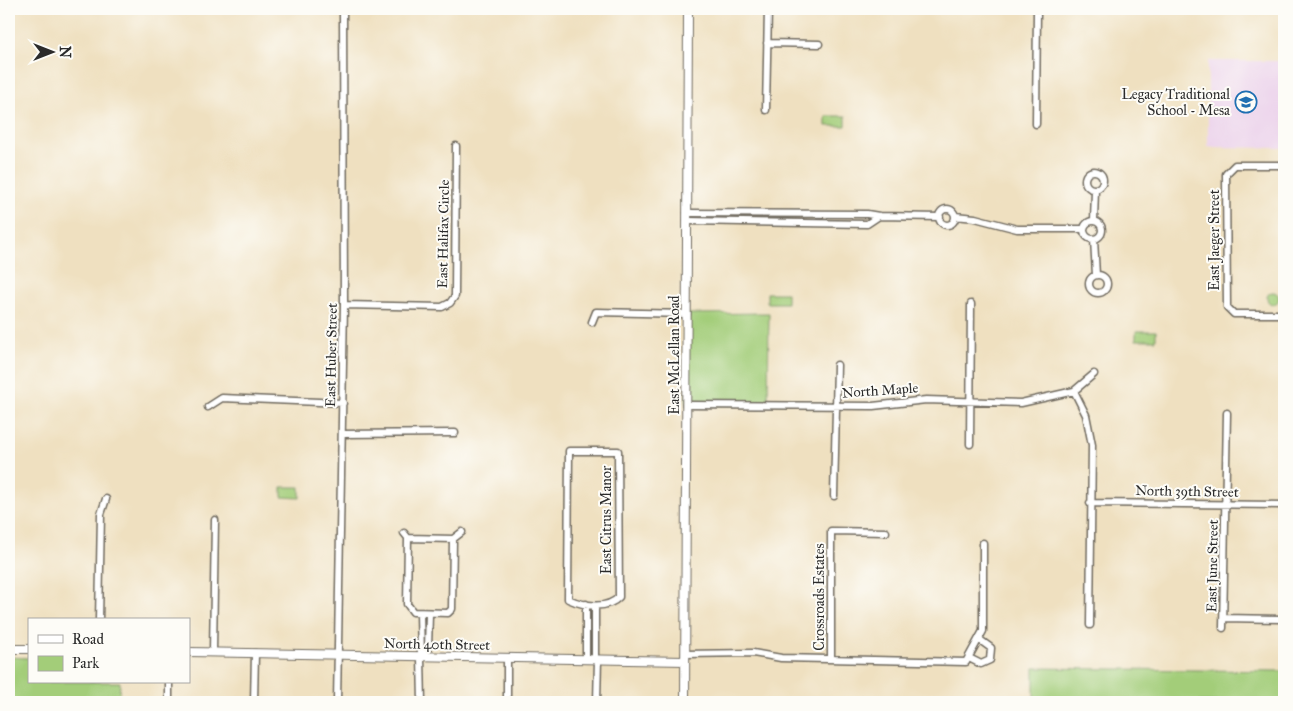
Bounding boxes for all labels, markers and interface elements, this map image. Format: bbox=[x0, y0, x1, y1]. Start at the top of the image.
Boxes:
north arrow bbox=[28, 28, 78, 78]
text: N bbox=[56, 46, 73, 58]
place label: Legacy Traditional School - Mesa bbox=[1122, 86, 1230, 119]
school or university icon: Legacy Traditional School - Mesa bbox=[1234, 90, 1258, 114]
street label: East Halifax Circle bbox=[434, 179, 453, 288]
street label: East Jaeger Street bbox=[1206, 189, 1224, 291]
street label: East McLellan Road bbox=[666, 295, 683, 415]
street label: East Huber Street bbox=[322, 303, 341, 407]
street label: North Maple bbox=[841, 379, 919, 402]
street label: East Citrus Manor bbox=[598, 465, 615, 574]
street label: North 39th Street bbox=[1135, 482, 1239, 501]
street label: East June Street bbox=[1203, 519, 1223, 613]
street label: Crossroads Estates bbox=[811, 543, 828, 651]
legend bbox=[28, 618, 190, 684]
text: Road bbox=[72, 630, 104, 648]
street label: North 40th Street bbox=[384, 635, 490, 654]
text: Park bbox=[72, 654, 99, 672]

